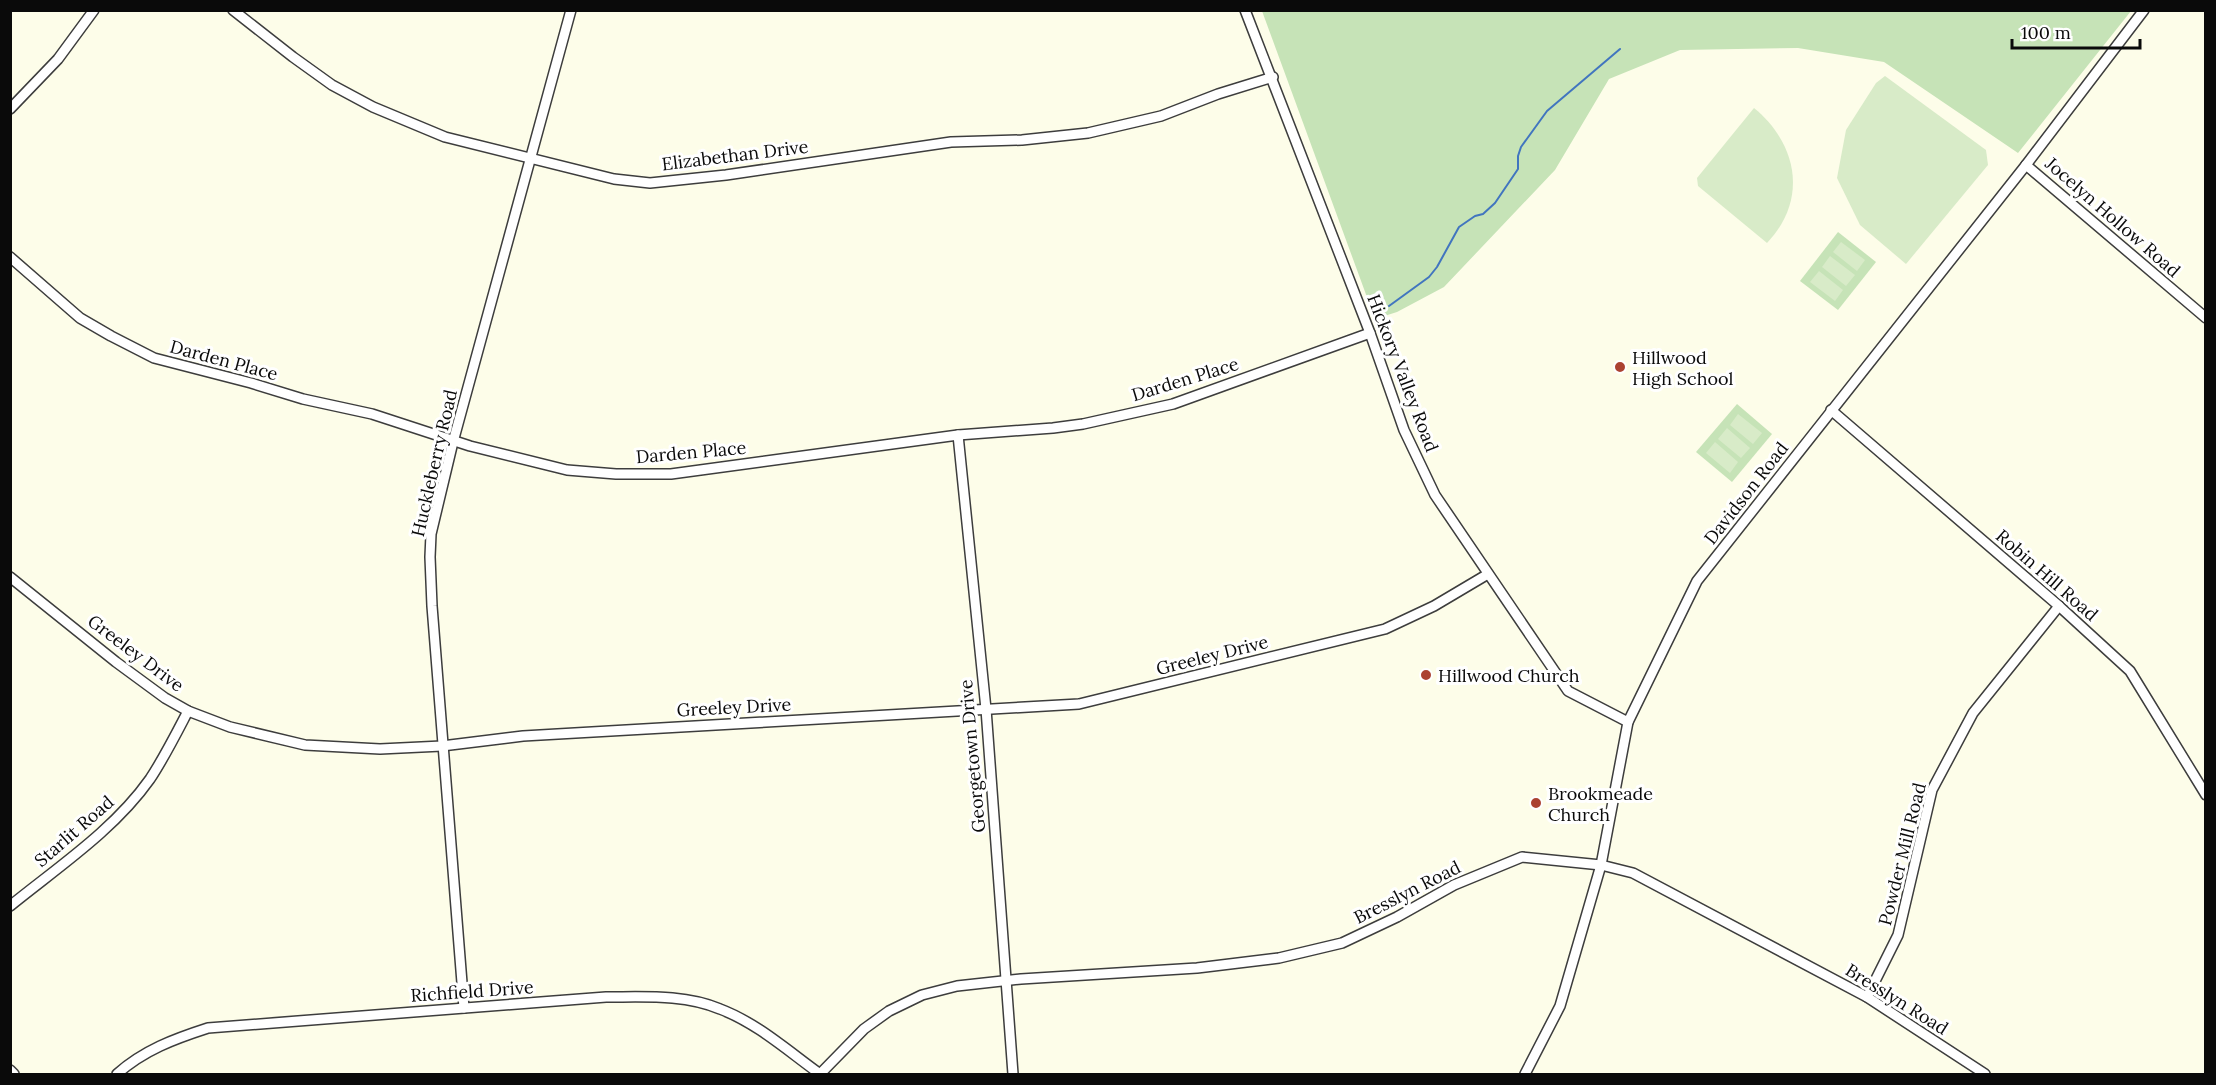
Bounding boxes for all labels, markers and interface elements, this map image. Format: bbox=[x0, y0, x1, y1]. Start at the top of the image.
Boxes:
scale bar bbox=[2012, 12, 2140, 50]
text: 100 m bbox=[2021, 21, 2071, 44]
street label: Elizabethan Drive bbox=[660, 135, 810, 175]
street label: Jocelyn Hollow Road bbox=[2040, 151, 2185, 282]
street label: Hickory Valley Road bbox=[1362, 291, 1444, 455]
street label: Darden Place bbox=[168, 335, 281, 385]
place label: Hillwood High School bbox=[1632, 346, 1733, 390]
street label: Darden Place bbox=[1129, 352, 1242, 406]
marker: Hillwood High School bbox=[1613, 360, 1627, 374]
street label: Huckleberry Road bbox=[406, 387, 462, 539]
street label: Darden Place bbox=[635, 436, 747, 468]
street label: Davidson Road bbox=[1699, 437, 1793, 549]
street label: Robin Hill Road bbox=[1991, 524, 2103, 626]
street label: Greeley Drive bbox=[83, 609, 189, 697]
street label: Greeley Drive bbox=[1154, 630, 1271, 680]
place label: Hillwood Church bbox=[1438, 664, 1580, 687]
marker: Hillwood Church bbox=[1419, 668, 1433, 682]
street label: Georgetown Drive bbox=[954, 678, 990, 833]
street label: Greeley Drive bbox=[676, 693, 792, 721]
street label: Powder Mill Road bbox=[1873, 780, 1931, 928]
place label: Brookmeade Church bbox=[1548, 782, 1653, 826]
street label: Starlit Road bbox=[30, 790, 119, 872]
marker: Brookmeade Church bbox=[1529, 796, 1543, 810]
street label: Bresslyn Road bbox=[1350, 855, 1464, 929]
street label: Bresslyn Road bbox=[1841, 958, 1953, 1040]
street label: Richfield Drive bbox=[410, 975, 534, 1007]

